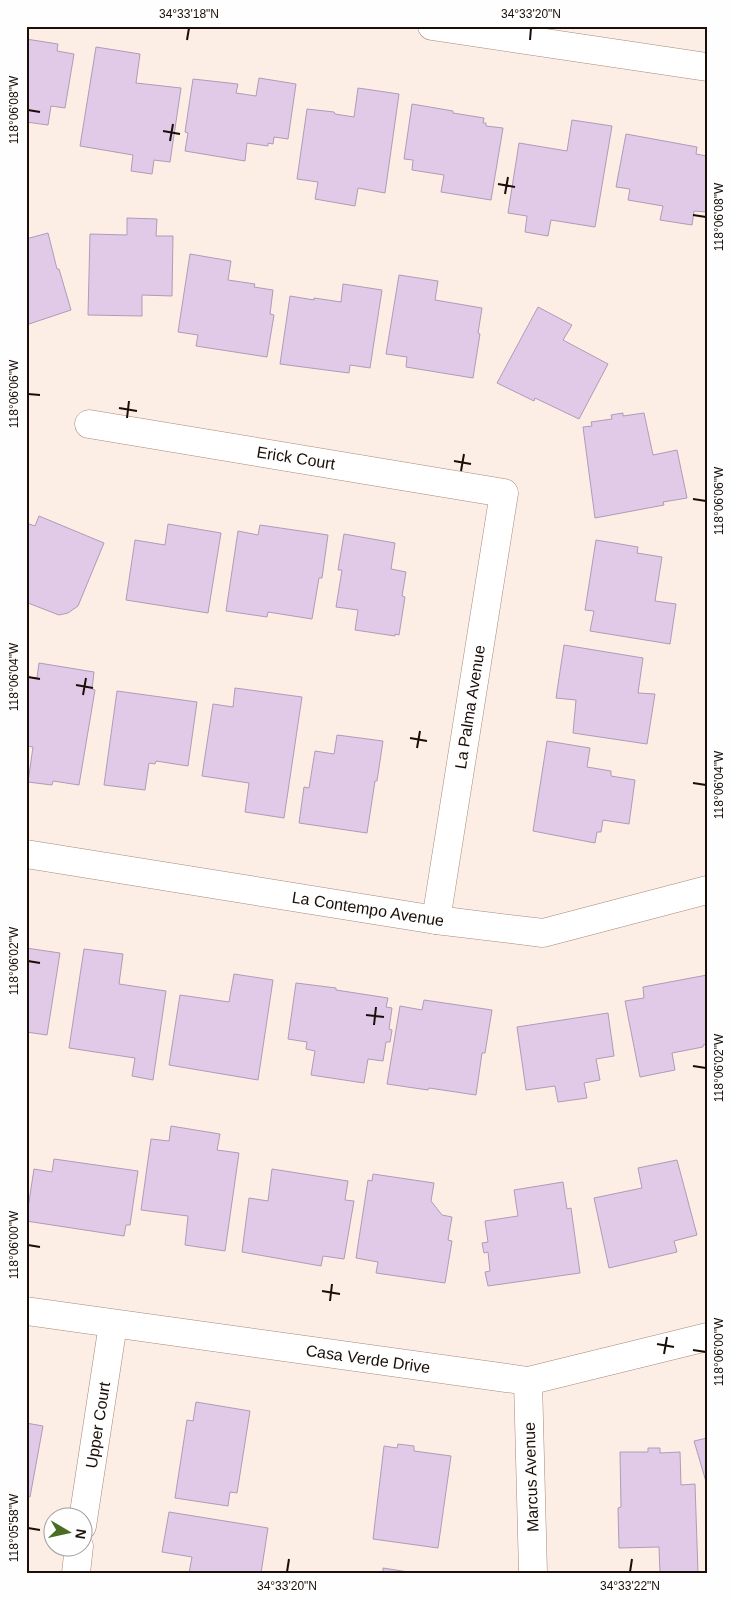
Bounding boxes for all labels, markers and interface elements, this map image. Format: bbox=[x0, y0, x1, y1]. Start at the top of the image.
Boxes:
text: 34°33'18"N bbox=[159, 7, 219, 21]
text: 34°33'20"N bbox=[501, 7, 561, 21]
text: 118°06'08"W bbox=[7, 75, 21, 144]
text: 118°06'08"W bbox=[712, 182, 726, 251]
text: 118°06'06"W bbox=[7, 359, 21, 428]
street label: Erick Court bbox=[256, 443, 337, 473]
text: 118°06'06"W bbox=[712, 466, 726, 535]
text: 118°06'04"W bbox=[7, 642, 21, 711]
street label: La Palma Avenue bbox=[452, 644, 488, 770]
text: 118°06'04"W bbox=[712, 750, 726, 819]
street label: La Contempo Avenue bbox=[291, 889, 445, 929]
text: 118°06'02"W bbox=[7, 926, 21, 995]
text: 118°06'02"W bbox=[712, 1033, 726, 1102]
text: 118°06'00"W bbox=[7, 1210, 21, 1279]
text: 118°06'00"W bbox=[712, 1317, 726, 1386]
street label: Casa Verde Drive bbox=[305, 1342, 431, 1376]
street label: Upper Court bbox=[83, 1380, 113, 1469]
street label: Marcus Avenue bbox=[521, 1422, 541, 1532]
text: 118°05'58"W bbox=[7, 1493, 21, 1562]
north arrow bbox=[42, 1506, 92, 1556]
text: N bbox=[72, 1528, 90, 1540]
text: 34°33'20"N bbox=[257, 1579, 317, 1593]
text: 34°33'22"N bbox=[600, 1579, 660, 1593]

